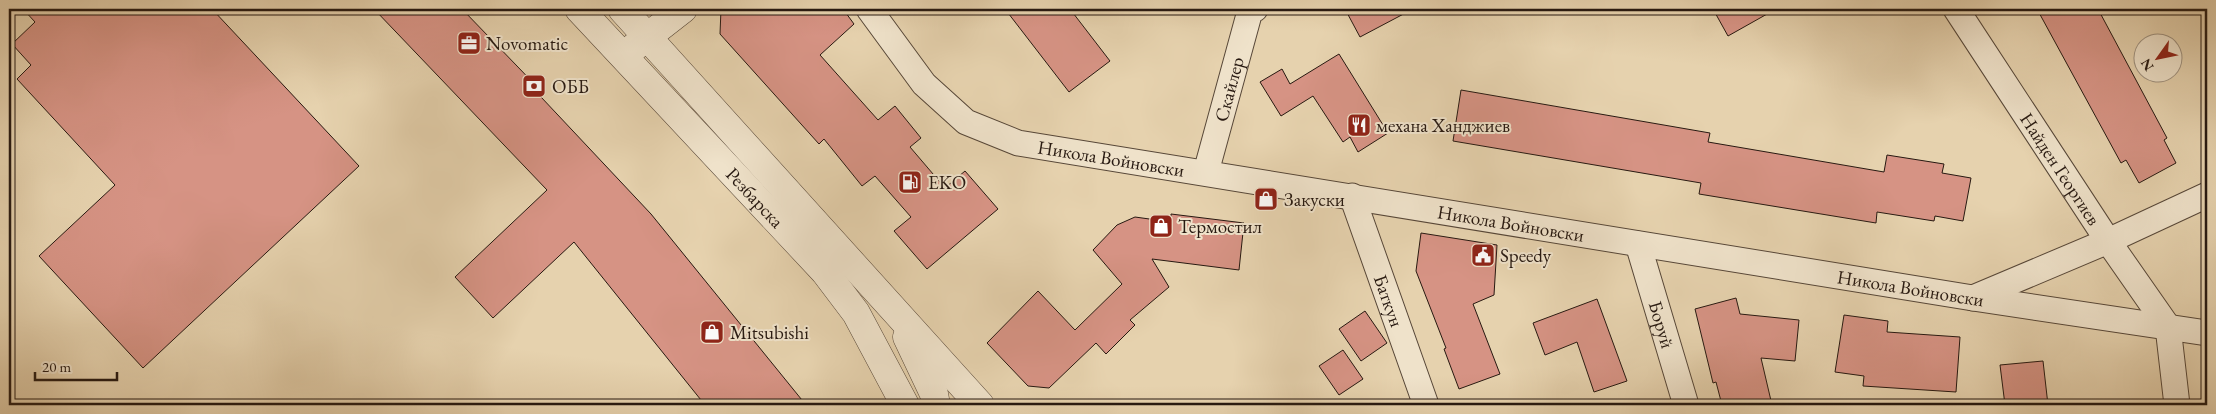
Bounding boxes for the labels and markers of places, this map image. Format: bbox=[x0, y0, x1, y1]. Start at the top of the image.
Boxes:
office icon: Novomatic bbox=[456, 30, 482, 56]
place label: Novomatic bbox=[486, 31, 568, 56]
bank icon: ОББ bbox=[521, 73, 547, 99]
place label: ОББ bbox=[552, 74, 589, 99]
restaurant icon: механа Ханджиев bbox=[1346, 112, 1372, 138]
place label: механа Ханджиев bbox=[1376, 113, 1510, 138]
fuel station icon: EKO bbox=[897, 169, 923, 195]
place label: EKO bbox=[928, 170, 966, 195]
shop icon: Закуски bbox=[1253, 186, 1279, 212]
place label: Закуски bbox=[1284, 187, 1345, 212]
shop icon: Термостил bbox=[1148, 213, 1174, 239]
place label: Термостил bbox=[1178, 214, 1262, 239]
public building icon: Speedy bbox=[1470, 242, 1496, 268]
place label: Speedy bbox=[1500, 243, 1552, 268]
shop icon: Mitsubishi bbox=[699, 319, 725, 345]
place label: Mitsubishi bbox=[730, 320, 809, 345]

